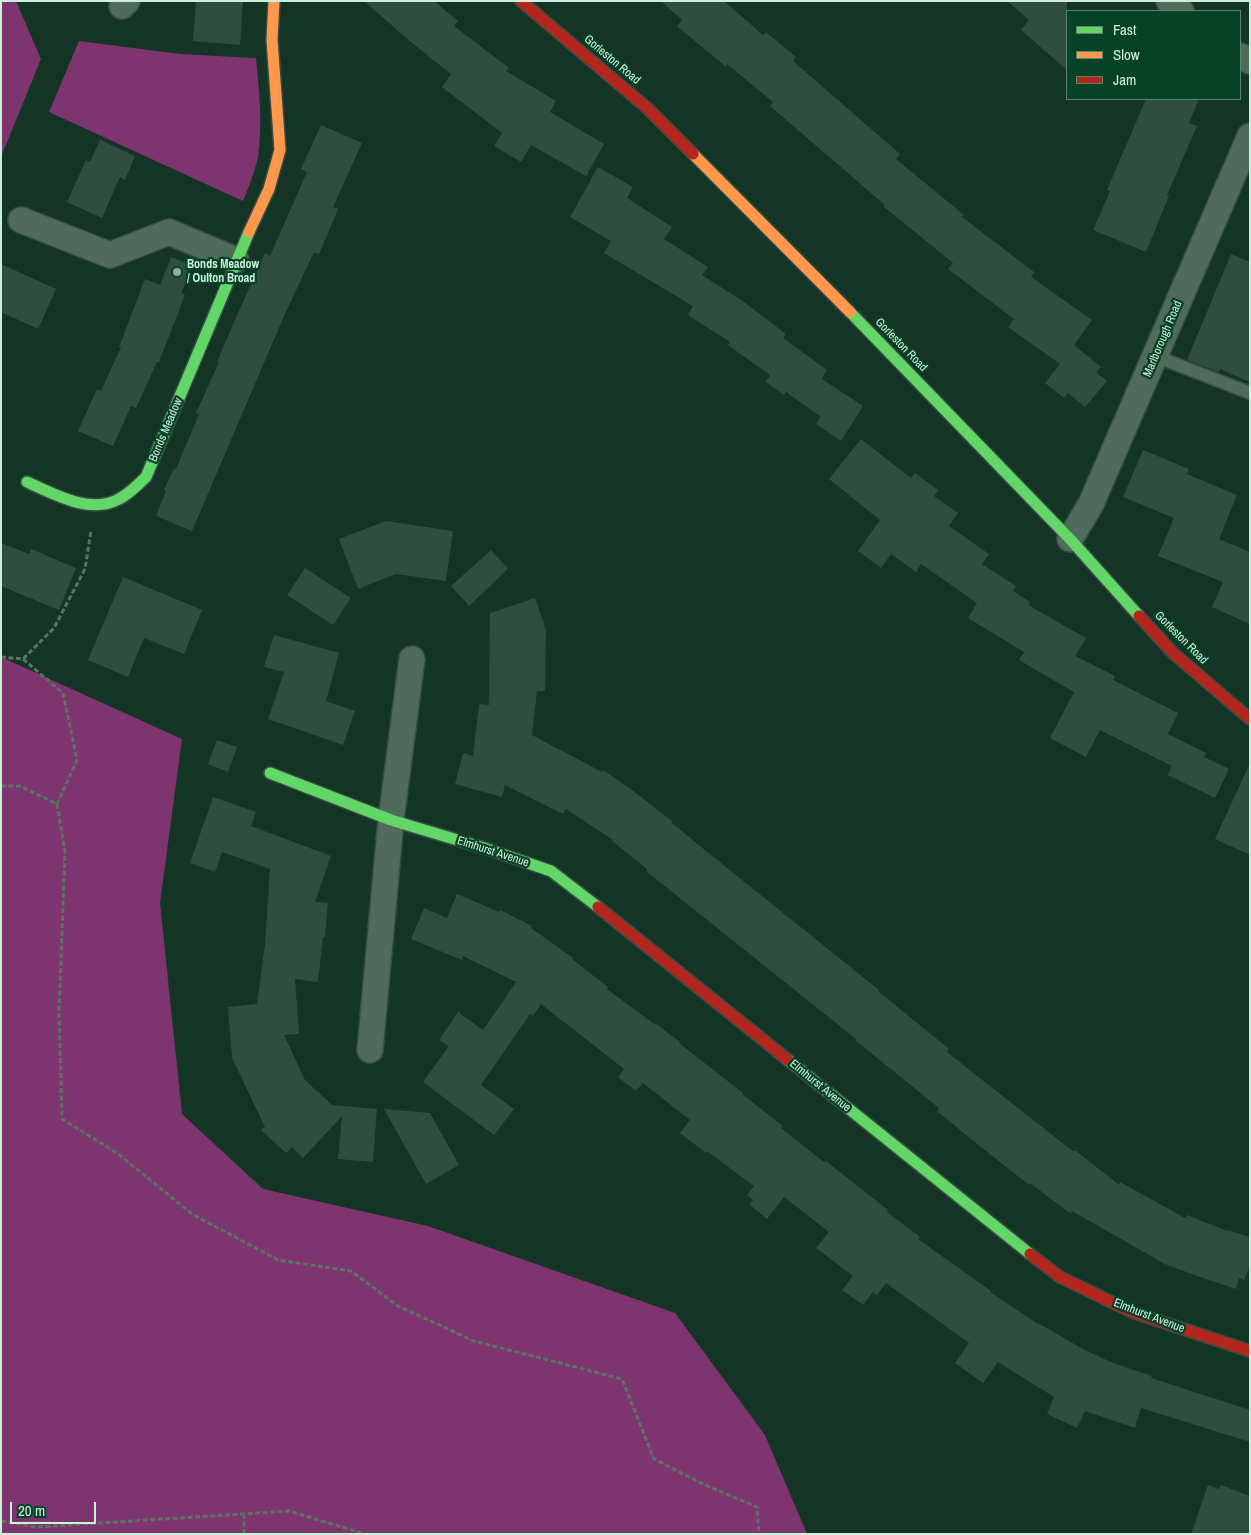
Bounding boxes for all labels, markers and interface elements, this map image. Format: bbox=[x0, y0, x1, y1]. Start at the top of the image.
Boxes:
legend bbox=[1066, 10, 1241, 100]
text: Fast bbox=[1113, 19, 1136, 40]
street label: Gorleston Road bbox=[581, 32, 643, 88]
text: Slow bbox=[1113, 44, 1140, 65]
text: Jam bbox=[1113, 69, 1136, 90]
place label: Bonds Meadow / Oulton Broad bbox=[187, 258, 259, 286]
marker: Bonds Meadow / Oulton Broad bbox=[171, 266, 183, 278]
street label: Marlborough Road bbox=[1140, 299, 1186, 379]
street label: Gorleston Road bbox=[872, 315, 930, 375]
street label: Bonds Meadow bbox=[146, 396, 186, 464]
street label: Gorleston Road bbox=[1152, 609, 1210, 667]
street label: Elmhurst Avenue bbox=[455, 834, 531, 870]
street label: Elmhurst Avenue bbox=[786, 1057, 854, 1115]
street label: Elmhurst Avenue bbox=[1112, 1296, 1186, 1336]
scale bar bbox=[12, 1492, 99, 1524]
text: 20 m bbox=[18, 1500, 45, 1521]

